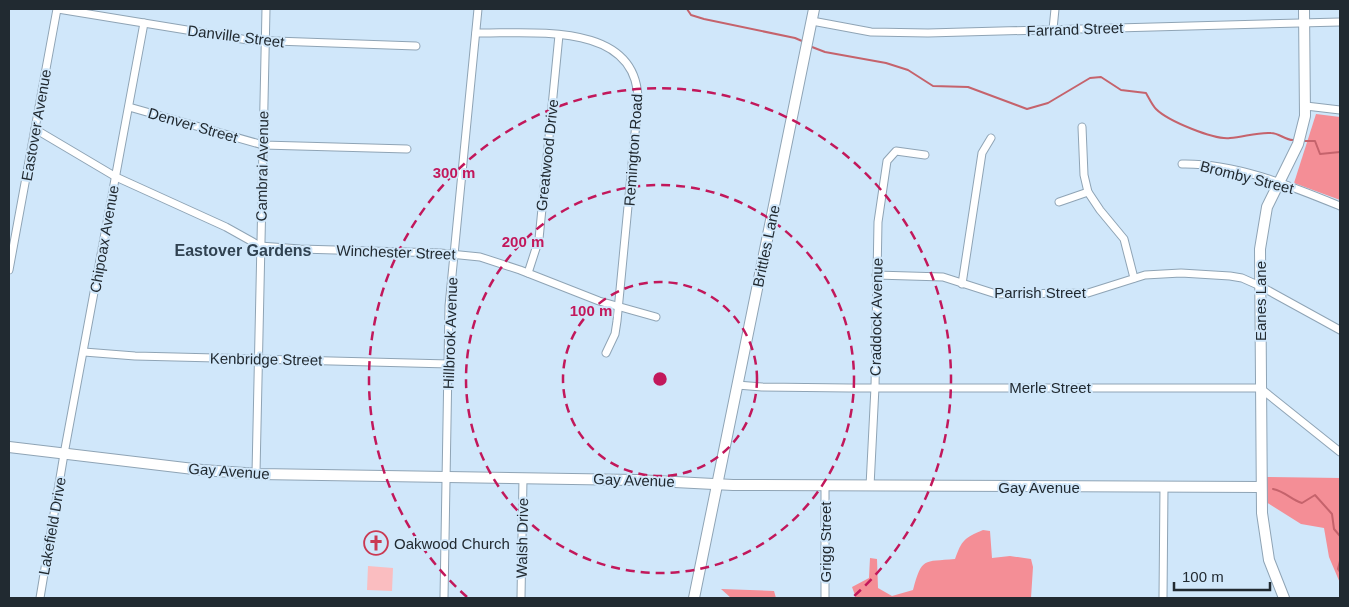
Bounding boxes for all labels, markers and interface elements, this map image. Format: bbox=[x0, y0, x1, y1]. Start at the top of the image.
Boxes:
street label: Farrand Street bbox=[1026, 19, 1124, 39]
street label: Danville Street bbox=[187, 22, 286, 50]
street label: Eastover Avenue bbox=[18, 68, 54, 182]
street label: Remington Road bbox=[621, 93, 645, 207]
street label: Greatwood Drive bbox=[533, 98, 561, 212]
street label: Denver Street bbox=[146, 104, 241, 146]
street label: Cambrai Avenue bbox=[253, 111, 271, 221]
street label: Bromby Street bbox=[1198, 157, 1296, 197]
text: 300 m bbox=[433, 164, 475, 181]
street label: Chipoax Avenue bbox=[86, 184, 122, 294]
street label: Brittles Lane bbox=[749, 203, 783, 289]
text: 200 m bbox=[502, 233, 544, 250]
street label: Winchester Street bbox=[336, 241, 457, 263]
district label: Eastover Gardens bbox=[175, 242, 312, 259]
street label: Craddock Avenue bbox=[866, 258, 886, 376]
street label: Eanes Lane bbox=[1252, 261, 1269, 341]
street label: Hillbrook Avenue bbox=[440, 277, 460, 389]
street label: Parrish Street bbox=[994, 284, 1087, 301]
text: 100 m bbox=[570, 302, 612, 319]
street label: Kenbridge Street bbox=[210, 350, 323, 368]
centre of rings bbox=[651, 370, 669, 388]
street label: Merle Street bbox=[1009, 379, 1092, 396]
street label: Gay Avenue bbox=[188, 460, 270, 482]
street label: Gay Avenue bbox=[593, 470, 675, 490]
street label: Lakefield Drive bbox=[35, 476, 69, 576]
street label: Gay Avenue bbox=[998, 479, 1080, 496]
street label: Walsh Drive bbox=[513, 498, 531, 578]
street label: Grigg Street bbox=[817, 501, 834, 582]
church icon: Oakwood Church bbox=[363, 530, 389, 556]
place label: Oakwood Church bbox=[394, 535, 510, 552]
scale bar bbox=[1174, 560, 1270, 592]
text: 100 m bbox=[1182, 568, 1224, 585]

